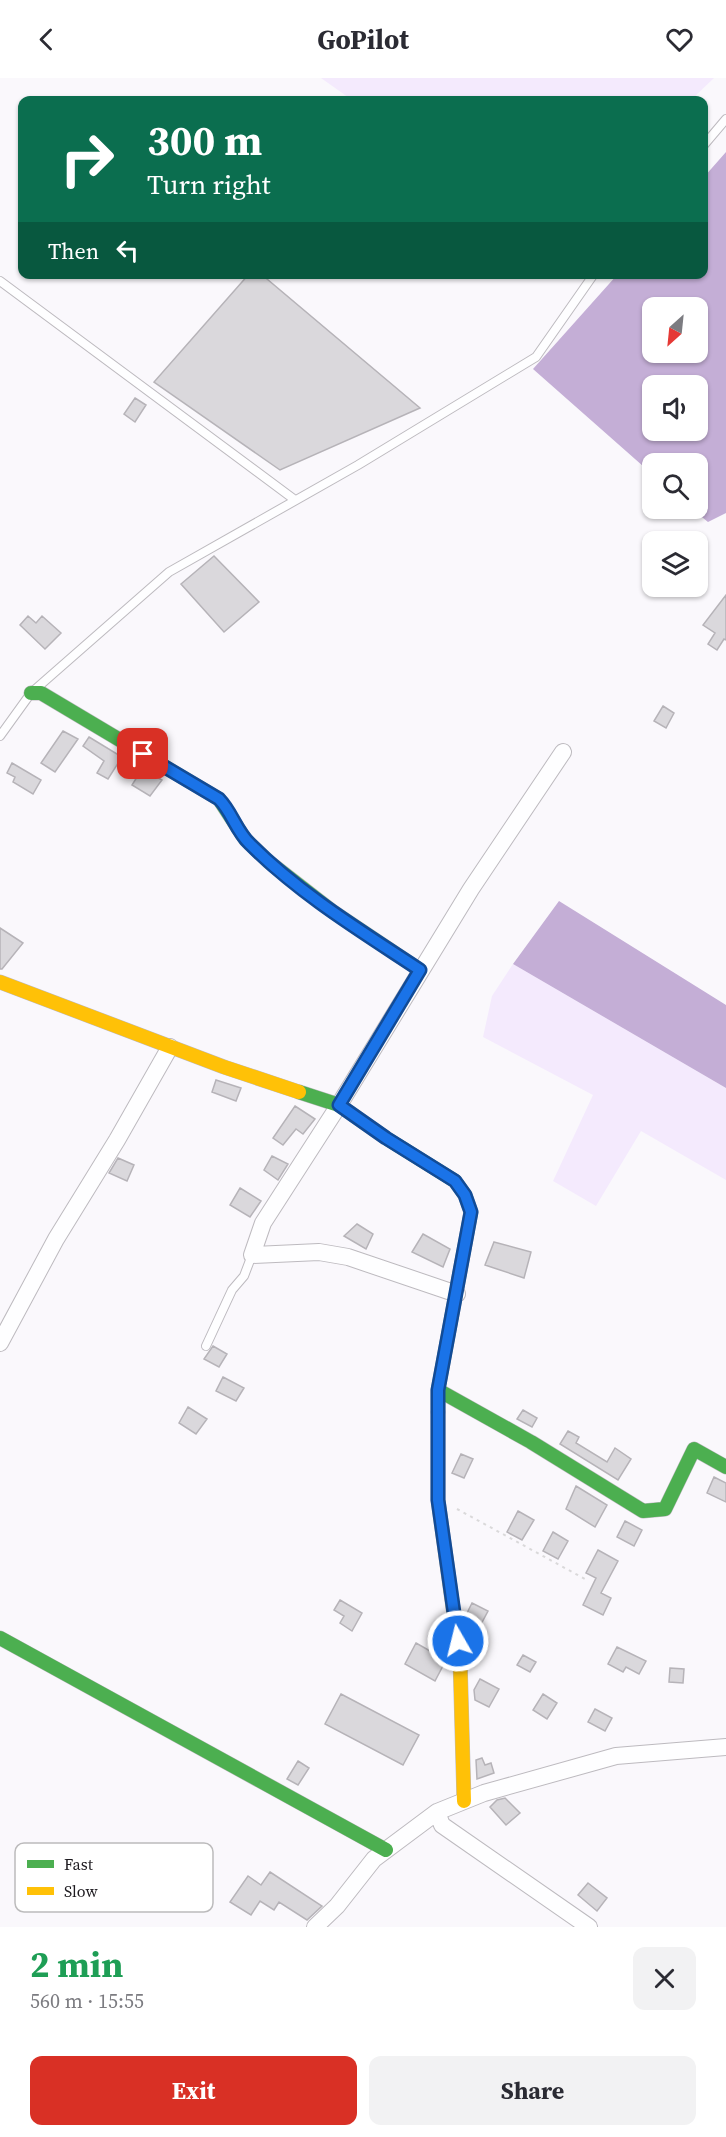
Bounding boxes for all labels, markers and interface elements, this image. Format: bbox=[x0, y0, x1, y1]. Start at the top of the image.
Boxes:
text: GoPilot bbox=[317, 21, 409, 58]
icon: back bbox=[30, 23, 63, 56]
icon: heart bbox=[663, 23, 696, 56]
text: 300 m bbox=[147, 111, 262, 169]
icon: right bbox=[48, 120, 126, 198]
text: Turn right bbox=[147, 166, 271, 203]
icon: left bbox=[111, 234, 144, 267]
text: Then bbox=[48, 236, 99, 266]
north arrow bbox=[642, 297, 708, 363]
map controls bbox=[642, 297, 708, 597]
button: sound bbox=[642, 375, 708, 441]
button: search bbox=[642, 453, 708, 519]
button: layers bbox=[642, 531, 708, 597]
pin bbox=[117, 728, 168, 779]
icon: arrive bbox=[126, 737, 159, 770]
position arrow bbox=[426, 1609, 490, 1673]
legend bbox=[15, 1843, 213, 1912]
text: Fast bbox=[64, 1853, 94, 1875]
text: Slow bbox=[64, 1880, 99, 1902]
text: 2 min bbox=[30, 1940, 123, 1989]
button: close bbox=[633, 1947, 696, 2010]
text: 560 m · 15:55 bbox=[30, 1987, 144, 2015]
button: Exit bbox=[30, 2056, 357, 2125]
button: Share bbox=[369, 2056, 696, 2125]

